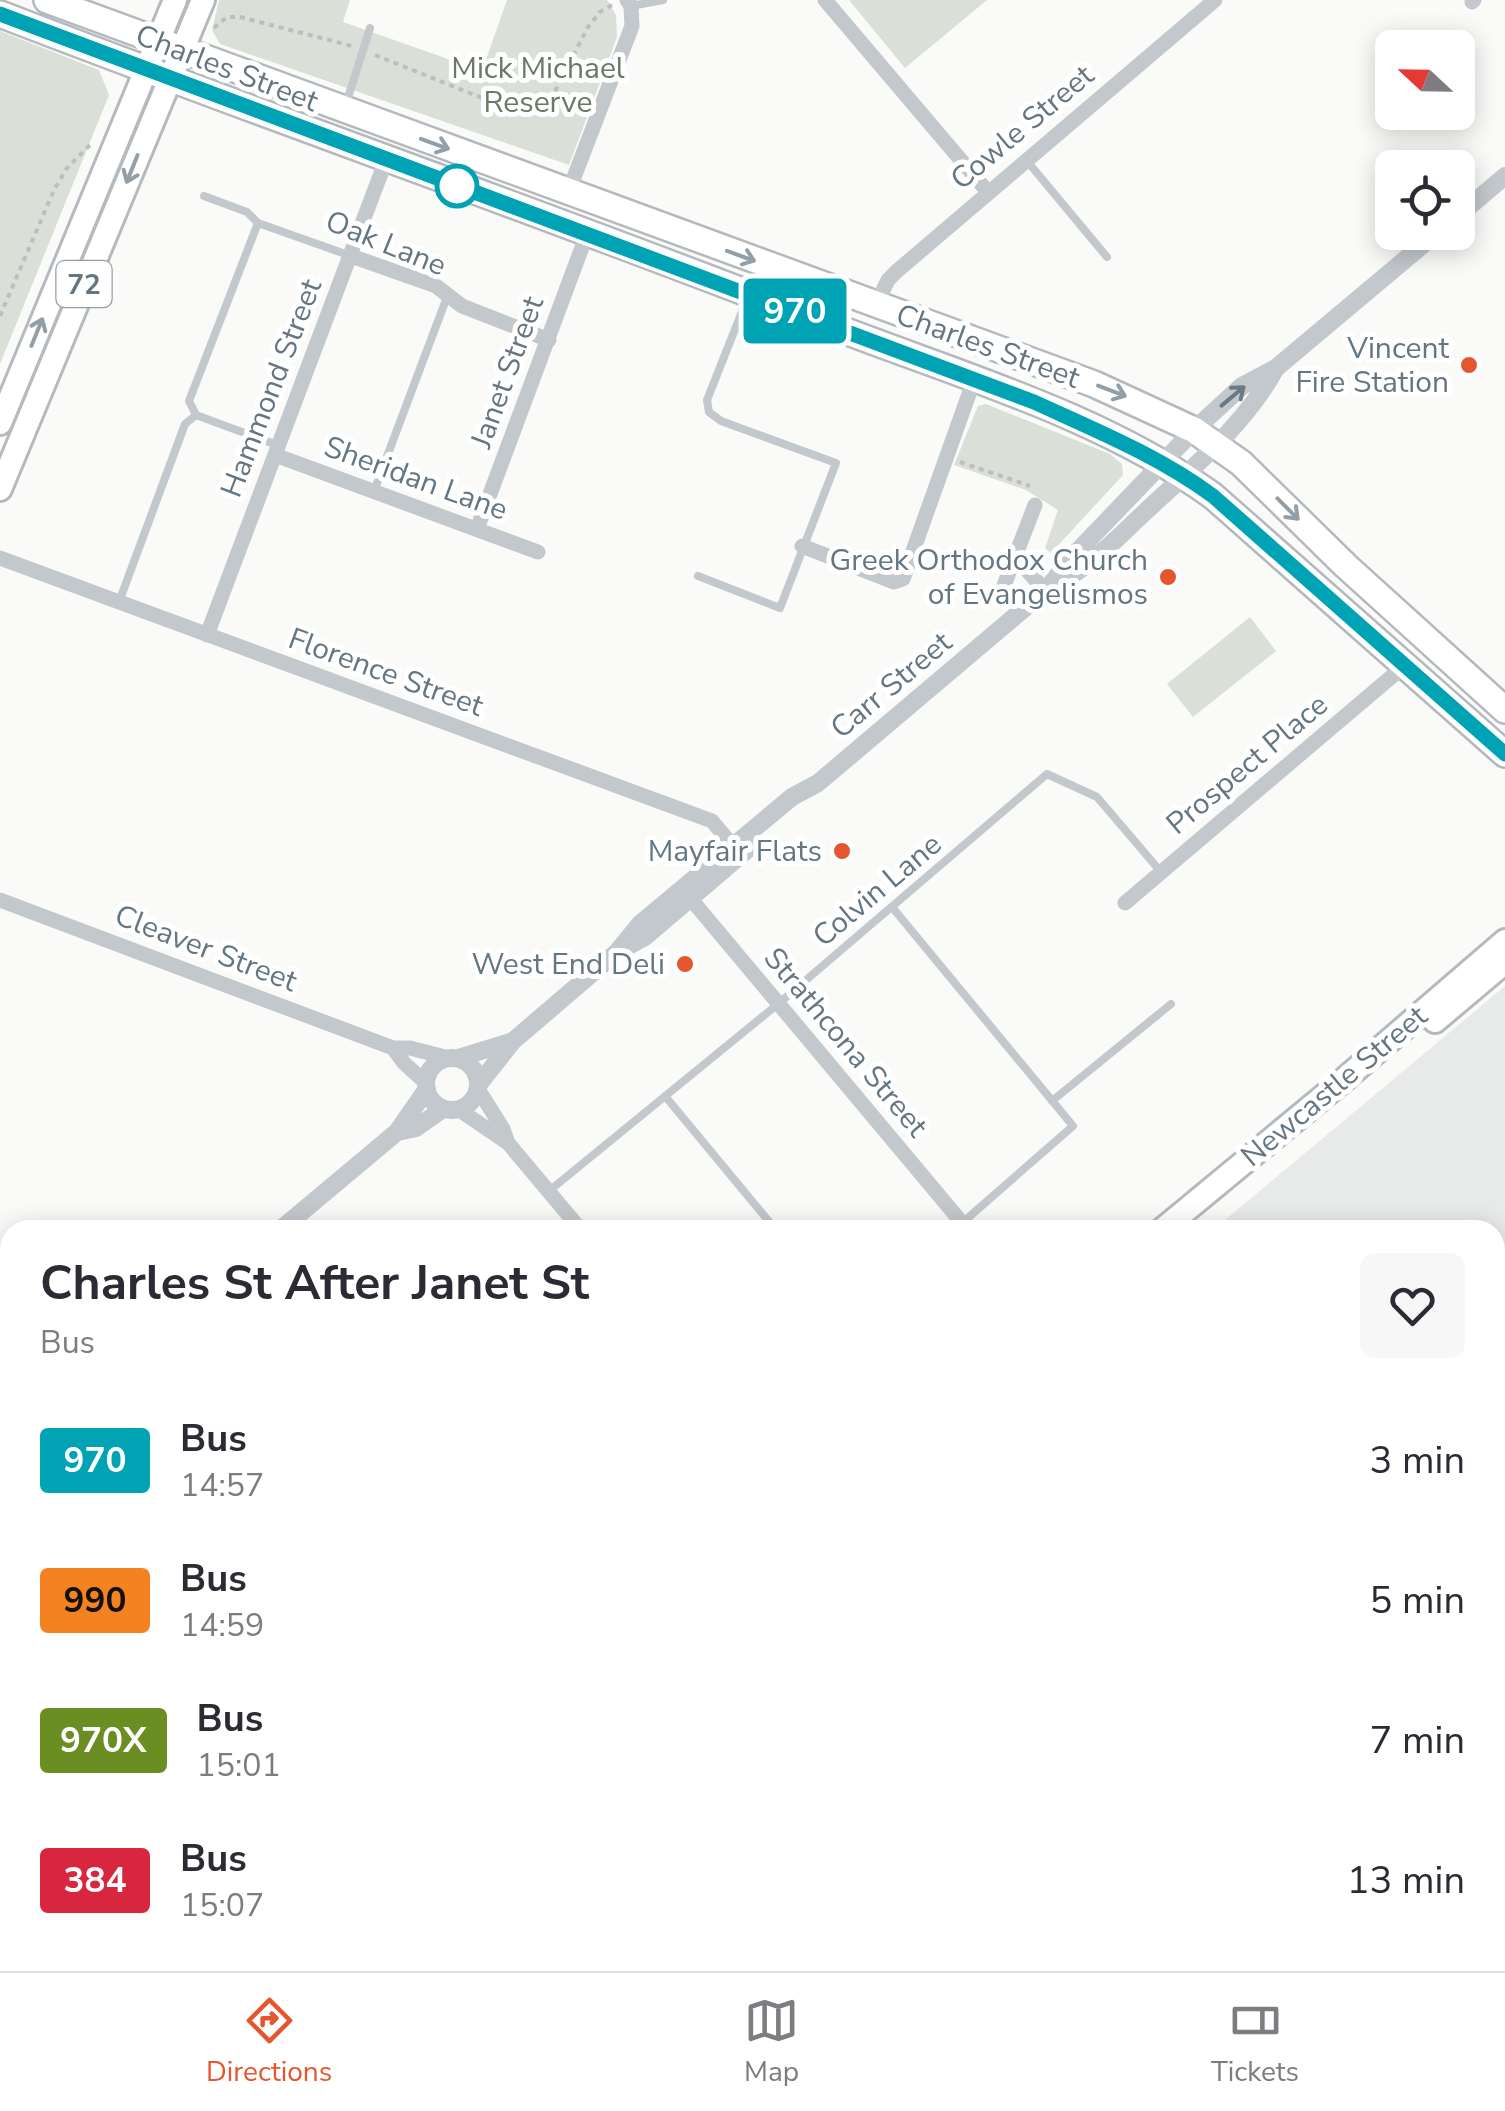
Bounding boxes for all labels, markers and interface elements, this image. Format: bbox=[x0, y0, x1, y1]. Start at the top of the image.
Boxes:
street label: Charles Street bbox=[130, 15, 325, 122]
north arrow bbox=[1375, 30, 1475, 130]
map controls bbox=[1375, 30, 1475, 250]
park label: Mick Michael Reserve bbox=[451, 48, 625, 123]
street label: Cowle Street bbox=[942, 55, 1103, 199]
one-way arrow bbox=[419, 136, 450, 154]
button: locate bbox=[1375, 150, 1475, 250]
one-way arrow bbox=[121, 153, 139, 184]
unlabelled marker bbox=[436, 165, 478, 207]
street label: Oak Lane bbox=[319, 201, 452, 286]
one-way arrow bbox=[724, 248, 755, 266]
road number: 72 bbox=[56, 261, 112, 307]
street label: Hammond Street bbox=[211, 273, 332, 503]
line badge: 970 bbox=[738, 278, 852, 344]
text: 970 bbox=[763, 288, 827, 335]
street label: Janet Street bbox=[461, 290, 554, 455]
street label: Charles Street bbox=[890, 294, 1086, 399]
one-way arrow bbox=[29, 318, 47, 348]
place label: Vincent Fire Station bbox=[1295, 328, 1449, 403]
marker: Vincent Fire Station bbox=[1458, 354, 1480, 376]
one-way arrow bbox=[1095, 383, 1126, 401]
one-way arrow bbox=[1220, 384, 1245, 407]
street label: Sheridan Lane bbox=[318, 426, 513, 531]
one-way arrow bbox=[1275, 497, 1299, 521]
place label: Greek Orthodox Church of Evangelismos bbox=[829, 540, 1148, 615]
marker: Greek Orthodox Church of Evangelismos bbox=[1157, 566, 1179, 588]
street label: Florence Street bbox=[283, 618, 489, 727]
street label: Carr Street bbox=[822, 622, 961, 748]
street label: Prospect Place bbox=[1158, 685, 1337, 844]
street label: Colvin Lane bbox=[804, 824, 951, 956]
place label: Mayfair Flats bbox=[648, 831, 822, 872]
marker: Mayfair Flats bbox=[831, 840, 853, 862]
street label: Cleaver Street bbox=[109, 895, 303, 1002]
street label: Strathcona Street bbox=[754, 939, 937, 1146]
place label: West End Deli bbox=[471, 944, 665, 985]
marker: West End Deli bbox=[674, 953, 696, 975]
street label: Newcastle Street bbox=[1232, 996, 1437, 1177]
text: Charles St After Janet St bbox=[40, 1250, 589, 1316]
button: heart bbox=[1360, 1253, 1465, 1358]
text: Bus bbox=[40, 1321, 95, 1364]
text: Bus bbox=[180, 1413, 247, 1464]
text: 3 min bbox=[1370, 1435, 1465, 1486]
text: 970 bbox=[63, 1437, 127, 1484]
text: 14:57 bbox=[180, 1464, 264, 1507]
text: Bus bbox=[180, 1553, 247, 1604]
text: 5 min bbox=[1370, 1575, 1465, 1626]
text: 990 bbox=[63, 1577, 127, 1624]
text: 14:59 bbox=[180, 1604, 264, 1647]
text: Bus bbox=[197, 1693, 263, 1744]
text: 7 min bbox=[1370, 1715, 1465, 1766]
text: 970X bbox=[60, 1717, 147, 1764]
text: 15:01 bbox=[197, 1744, 281, 1787]
text: Bus bbox=[180, 1833, 247, 1884]
text: 13 min bbox=[1347, 1855, 1465, 1906]
text: 384 bbox=[63, 1857, 127, 1904]
text: 15:07 bbox=[180, 1884, 264, 1927]
tab: Directions bbox=[206, 1993, 332, 2091]
tab: Map bbox=[744, 1993, 799, 2091]
tab: Tickets bbox=[1211, 1993, 1299, 2091]

